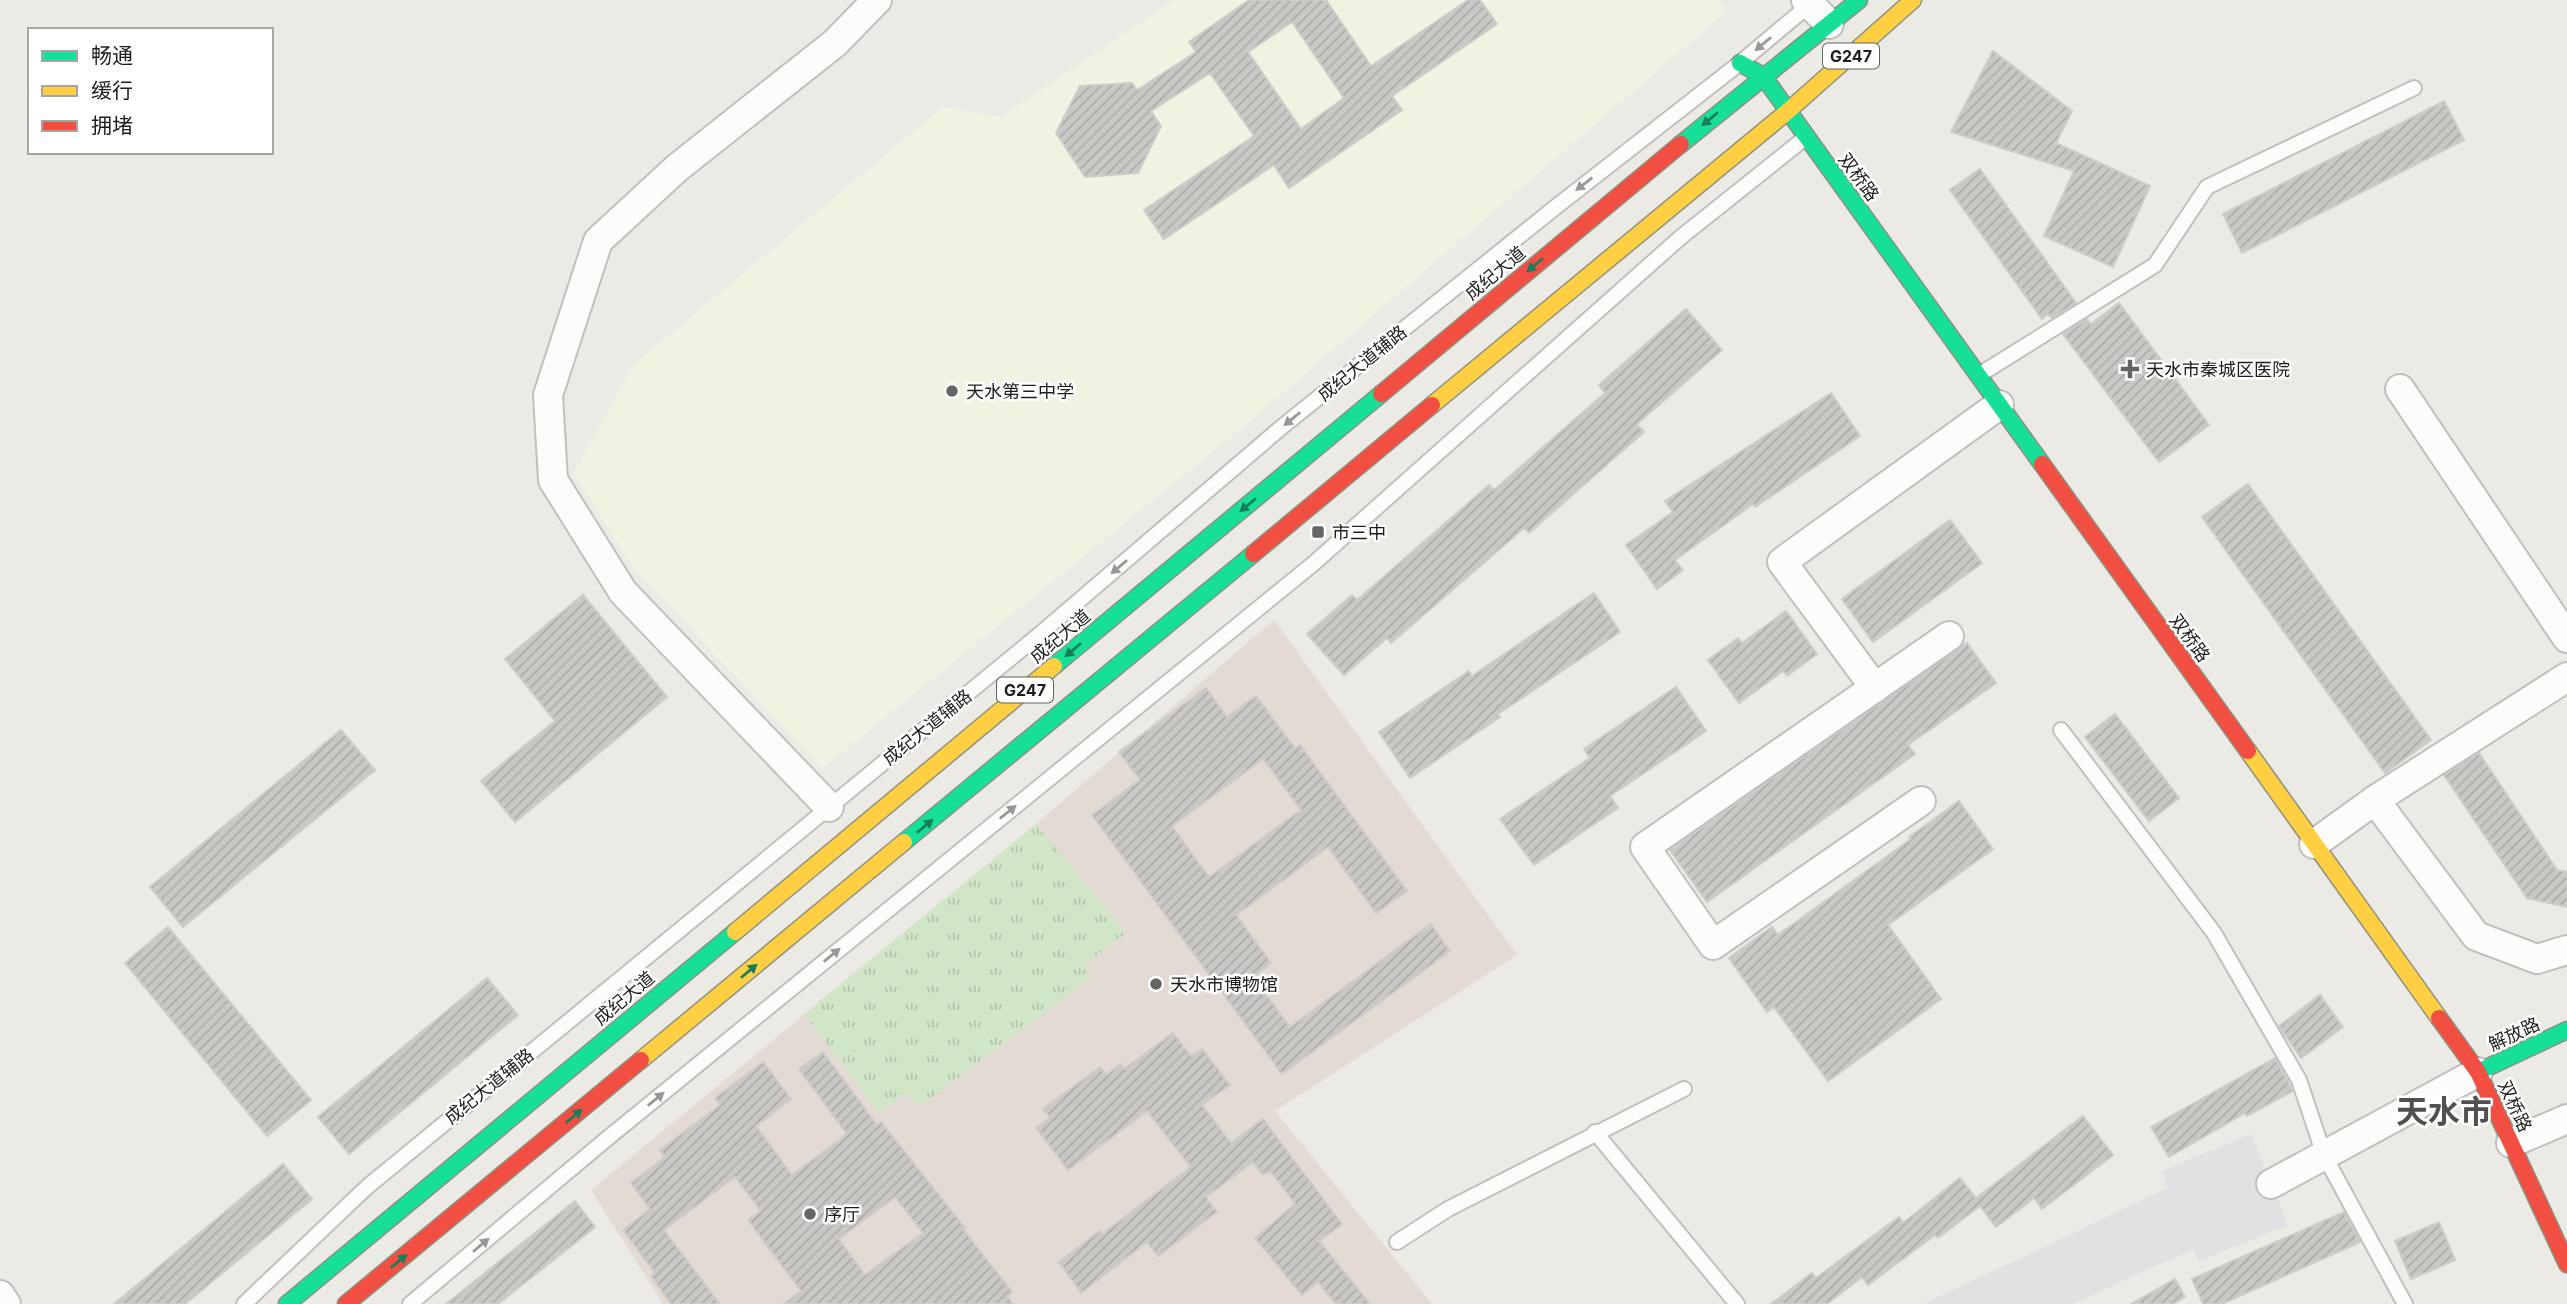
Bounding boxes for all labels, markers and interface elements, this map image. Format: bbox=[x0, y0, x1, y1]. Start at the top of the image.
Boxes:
legend bbox=[28, 28, 273, 154]
one-way arrow bbox=[1754, 36, 1771, 51]
text: 畅通 bbox=[91, 43, 133, 68]
road number: G247 bbox=[1823, 44, 1879, 68]
text: 缓行 bbox=[91, 78, 133, 103]
one-way arrow bbox=[1702, 112, 1720, 127]
text: 拥堵 bbox=[91, 113, 133, 138]
street label: 双桥路 bbox=[1835, 149, 1883, 205]
one-way arrow bbox=[1575, 177, 1593, 191]
street label: 成纪大道 bbox=[1461, 242, 1529, 304]
one-way arrow bbox=[1527, 257, 1544, 272]
street label: 成纪大道辅路 bbox=[1313, 321, 1411, 405]
marker: 天水市秦城区医院 bbox=[2120, 359, 2140, 379]
place label: 天水市秦城区医院 bbox=[2146, 359, 2290, 380]
place label: 天水第三中学 bbox=[966, 381, 1074, 402]
marker: 天水第三中学 bbox=[944, 383, 960, 399]
one-way arrow bbox=[1284, 412, 1302, 427]
one-way arrow bbox=[1239, 497, 1256, 512]
place label: 市三中 bbox=[1332, 522, 1386, 543]
marker: 市三中 bbox=[1310, 524, 1326, 540]
one-way arrow bbox=[1110, 559, 1128, 575]
street label: 成纪大道 bbox=[1026, 605, 1094, 667]
street label: 双桥路 bbox=[2166, 610, 2214, 666]
one-way arrow bbox=[1064, 642, 1081, 657]
road number: G247 bbox=[997, 678, 1053, 702]
street label: 成纪大道辅路 bbox=[878, 685, 976, 769]
one-way arrow bbox=[999, 804, 1017, 819]
one-way arrow bbox=[915, 818, 933, 833]
one-way arrow bbox=[823, 948, 841, 963]
one-way arrow bbox=[740, 963, 758, 978]
street label: 成纪大道 bbox=[590, 967, 658, 1029]
place label: 天水市博物馆 bbox=[1170, 974, 1278, 995]
marker: 天水市博物馆 bbox=[1148, 976, 1164, 992]
street label: 解放路 bbox=[2485, 1013, 2543, 1055]
street label: 成纪大道辅路 bbox=[440, 1044, 538, 1128]
street label: 双桥路 bbox=[2494, 1077, 2536, 1135]
one-way arrow bbox=[646, 1092, 664, 1107]
district label: 天水市 bbox=[2396, 1092, 2492, 1131]
one-way arrow bbox=[565, 1108, 583, 1123]
place label: 序厅 bbox=[824, 1204, 860, 1225]
marker: 序厅 bbox=[802, 1206, 818, 1222]
one-way arrow bbox=[471, 1237, 489, 1252]
one-way arrow bbox=[389, 1253, 407, 1268]

